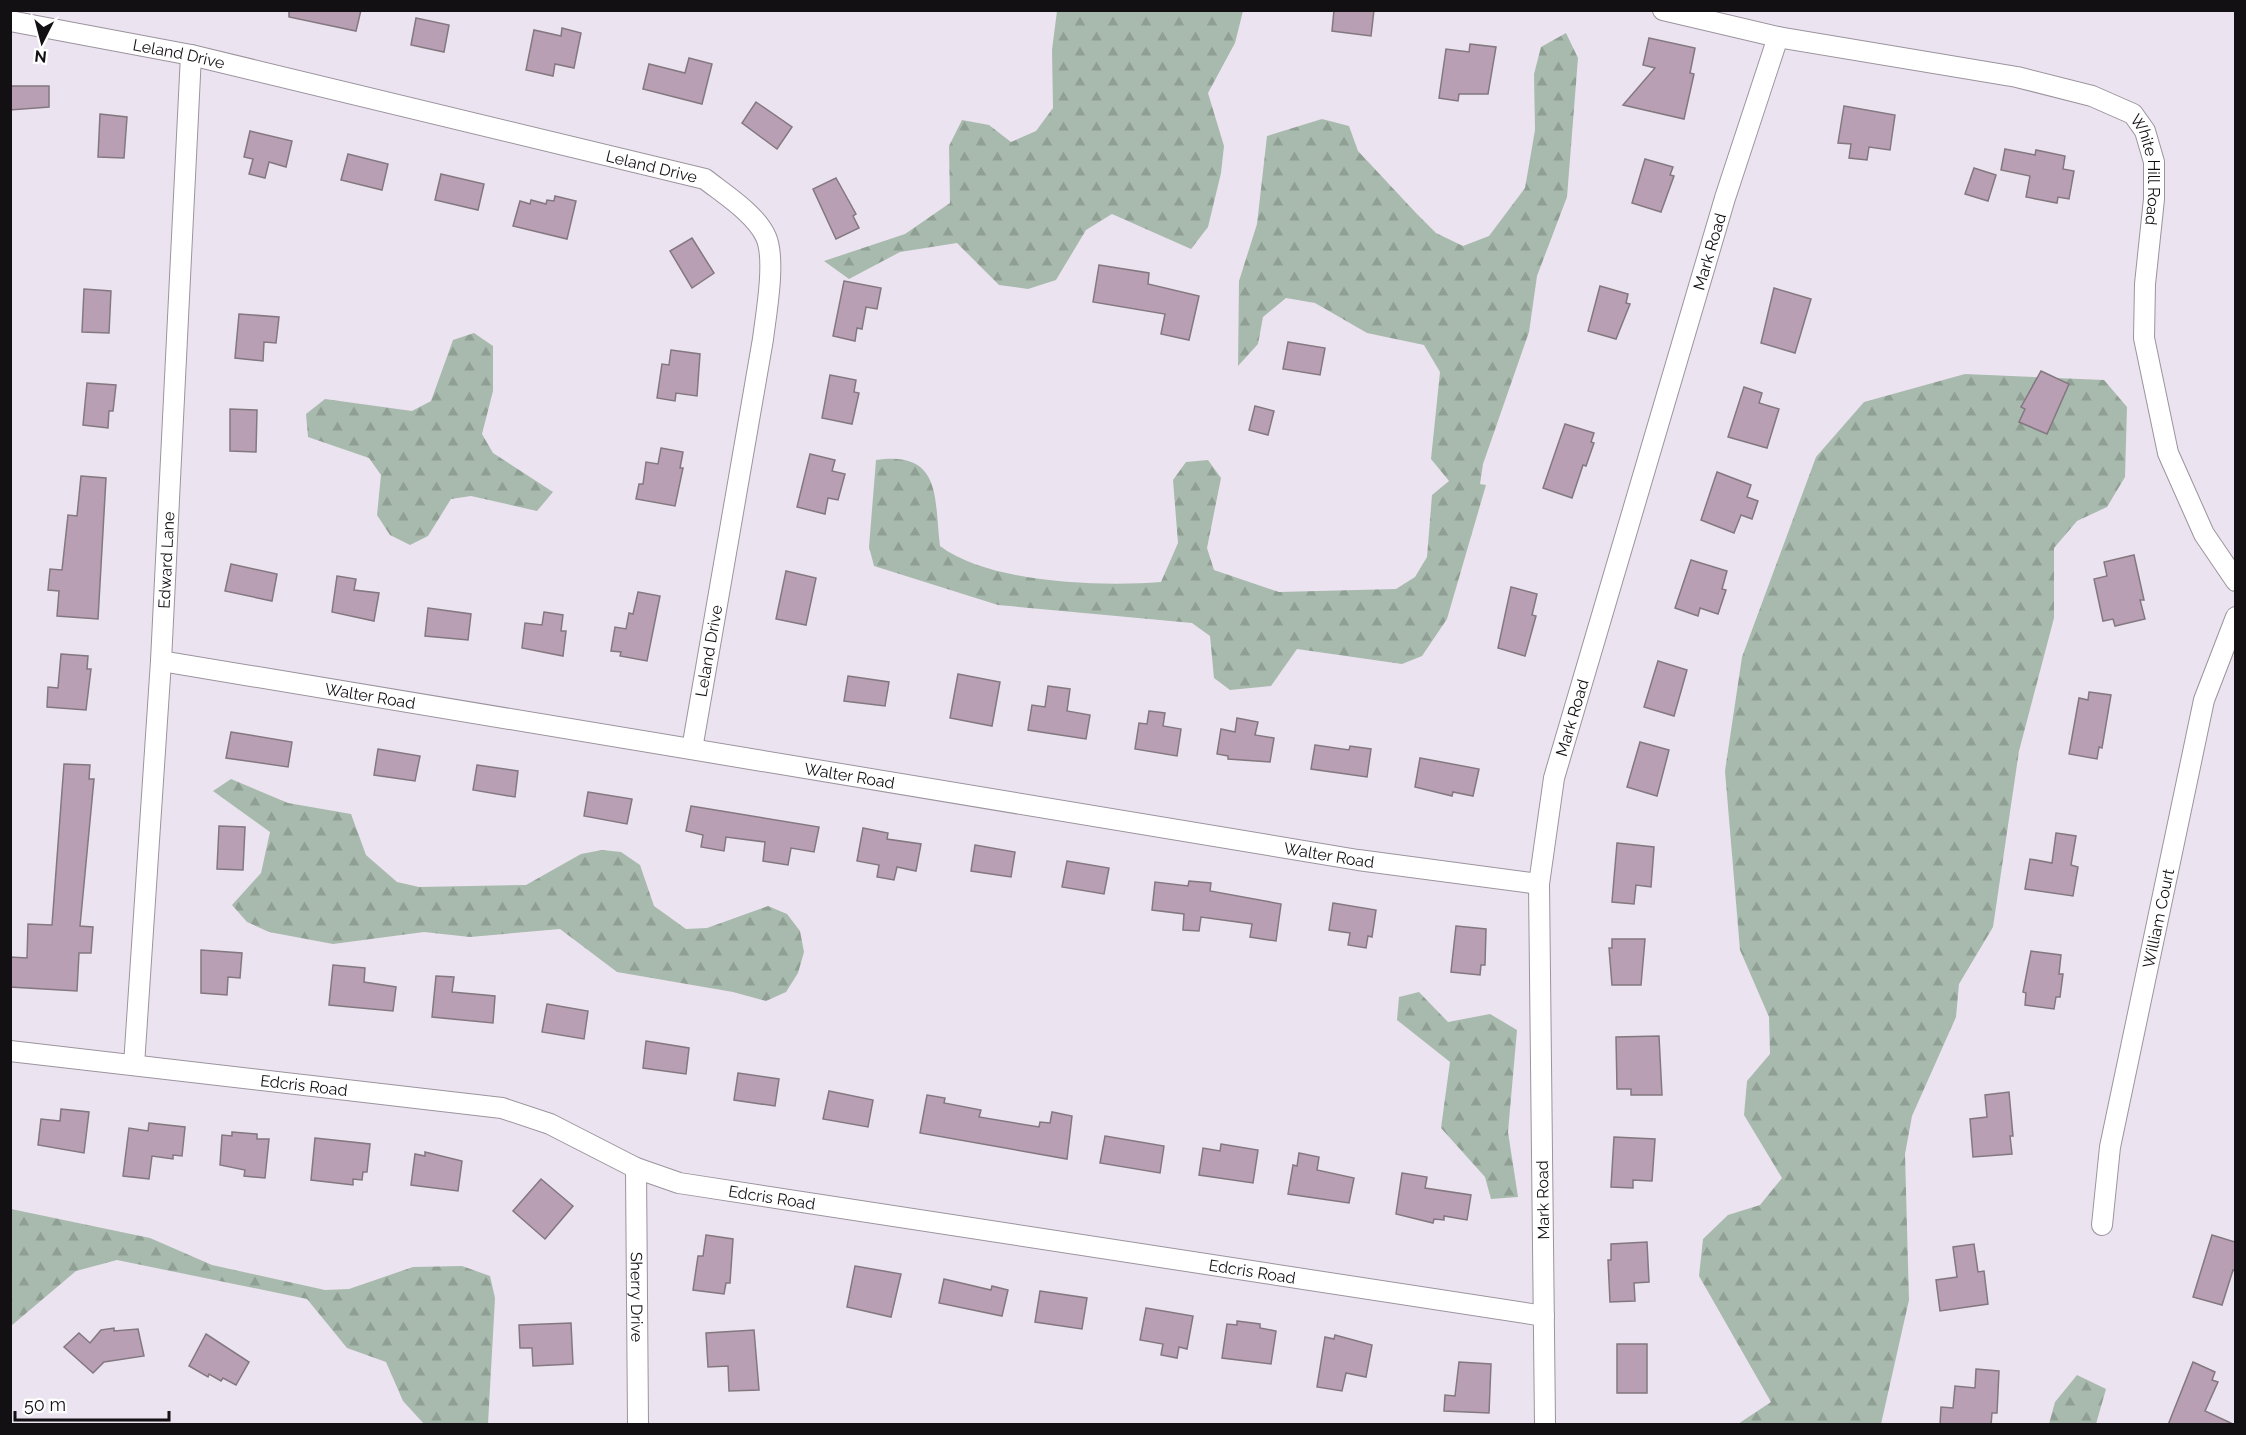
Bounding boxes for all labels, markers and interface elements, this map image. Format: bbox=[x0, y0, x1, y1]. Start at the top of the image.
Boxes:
north arrow bbox=[12, 12, 72, 72]
street label: Leland Drive bbox=[131, 35, 227, 72]
text: N bbox=[33, 46, 48, 67]
street label: White Hill Road bbox=[2127, 110, 2164, 226]
street label: Leland Drive bbox=[604, 146, 699, 186]
street label: Mark Road bbox=[1689, 211, 1730, 292]
street label: Edward Lane bbox=[154, 511, 178, 609]
street label: Leland Drive bbox=[692, 603, 726, 699]
street label: Mark Road bbox=[1551, 677, 1592, 758]
street label: Walter Road bbox=[323, 679, 417, 713]
street label: Walter Road bbox=[803, 759, 896, 792]
street label: Walter Road bbox=[1282, 838, 1375, 872]
street label: William Court bbox=[2138, 866, 2178, 970]
street label: Edcris Road bbox=[259, 1071, 349, 1100]
street label: Mark Road bbox=[1533, 1160, 1553, 1240]
street label: Edcris Road bbox=[727, 1181, 817, 1213]
street label: Sherry Drive bbox=[627, 1252, 647, 1342]
street label: Edcris Road bbox=[1207, 1255, 1297, 1287]
scale bar bbox=[15, 1384, 170, 1422]
text: 50 m bbox=[24, 1394, 66, 1415]

